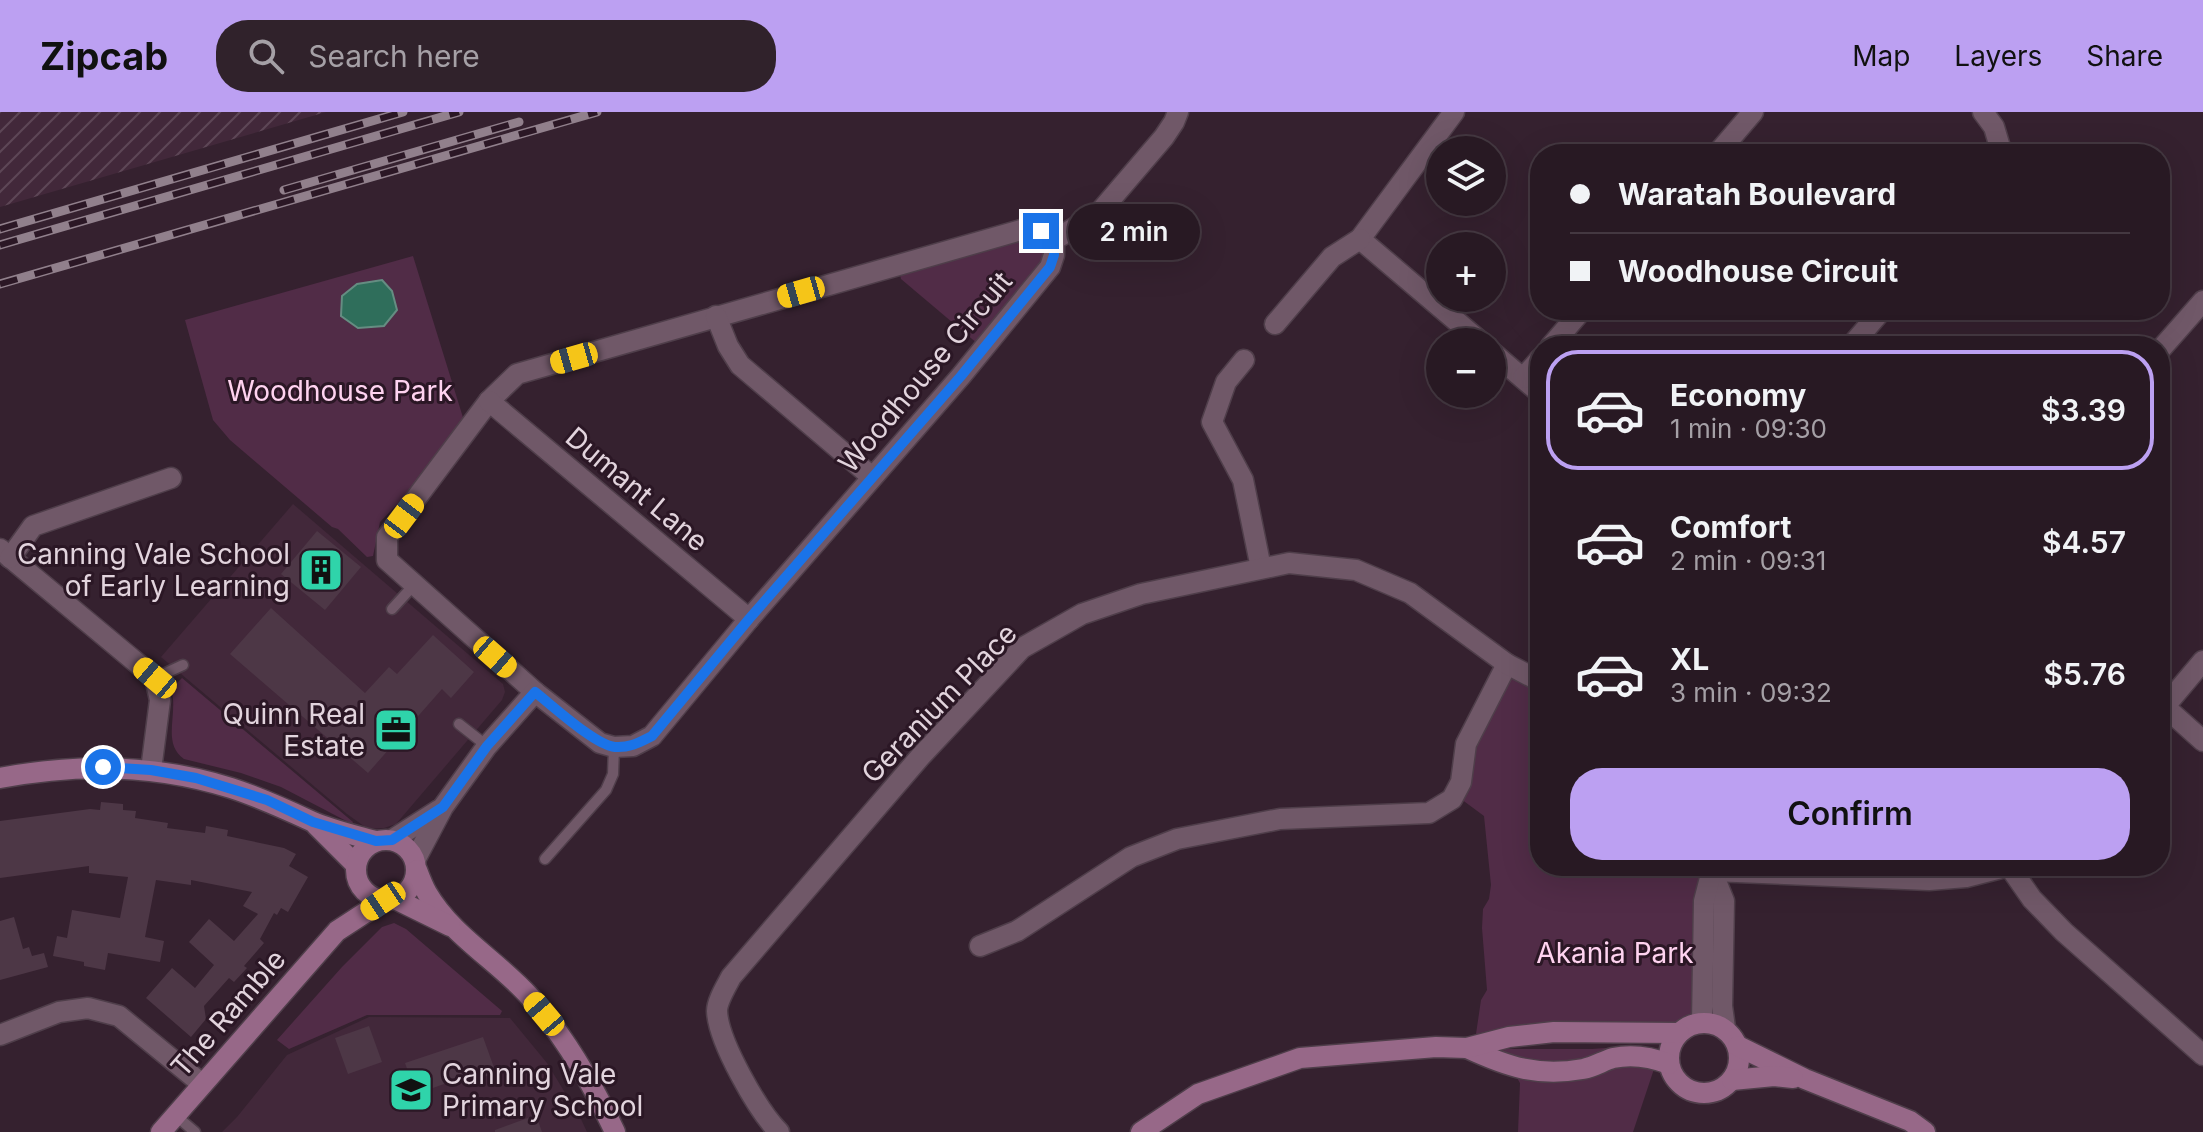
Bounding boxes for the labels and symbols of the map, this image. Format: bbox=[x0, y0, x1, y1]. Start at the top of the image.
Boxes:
callout: 2 min bbox=[1069, 203, 1201, 259]
route end bbox=[1023, 213, 1059, 249]
street label: Woodhouse Circuit bbox=[831, 265, 1019, 479]
car bbox=[775, 274, 827, 310]
car bbox=[548, 340, 600, 376]
park label: Woodhouse Park bbox=[227, 374, 453, 408]
street label: Dumant Lane bbox=[559, 420, 715, 558]
car bbox=[380, 490, 428, 542]
place label: Canning Vale School of Early Learning bbox=[17, 537, 290, 603]
building icon: Canning Vale School of Early Learning bbox=[297, 546, 345, 594]
street label: Geranium Place bbox=[854, 616, 1024, 790]
car bbox=[469, 632, 521, 682]
car bbox=[129, 653, 181, 703]
place label: Quinn Real Estate bbox=[223, 697, 365, 763]
office icon: Quinn Real Estate bbox=[372, 706, 420, 754]
route start bbox=[85, 749, 121, 785]
car bbox=[356, 878, 410, 924]
park label: Akania Park bbox=[1536, 936, 1694, 970]
street label: The Ramble bbox=[164, 943, 292, 1083]
car bbox=[519, 988, 569, 1040]
place label: Canning Vale Primary School bbox=[442, 1057, 643, 1123]
school or university icon: Canning Vale Primary School bbox=[387, 1066, 435, 1114]

